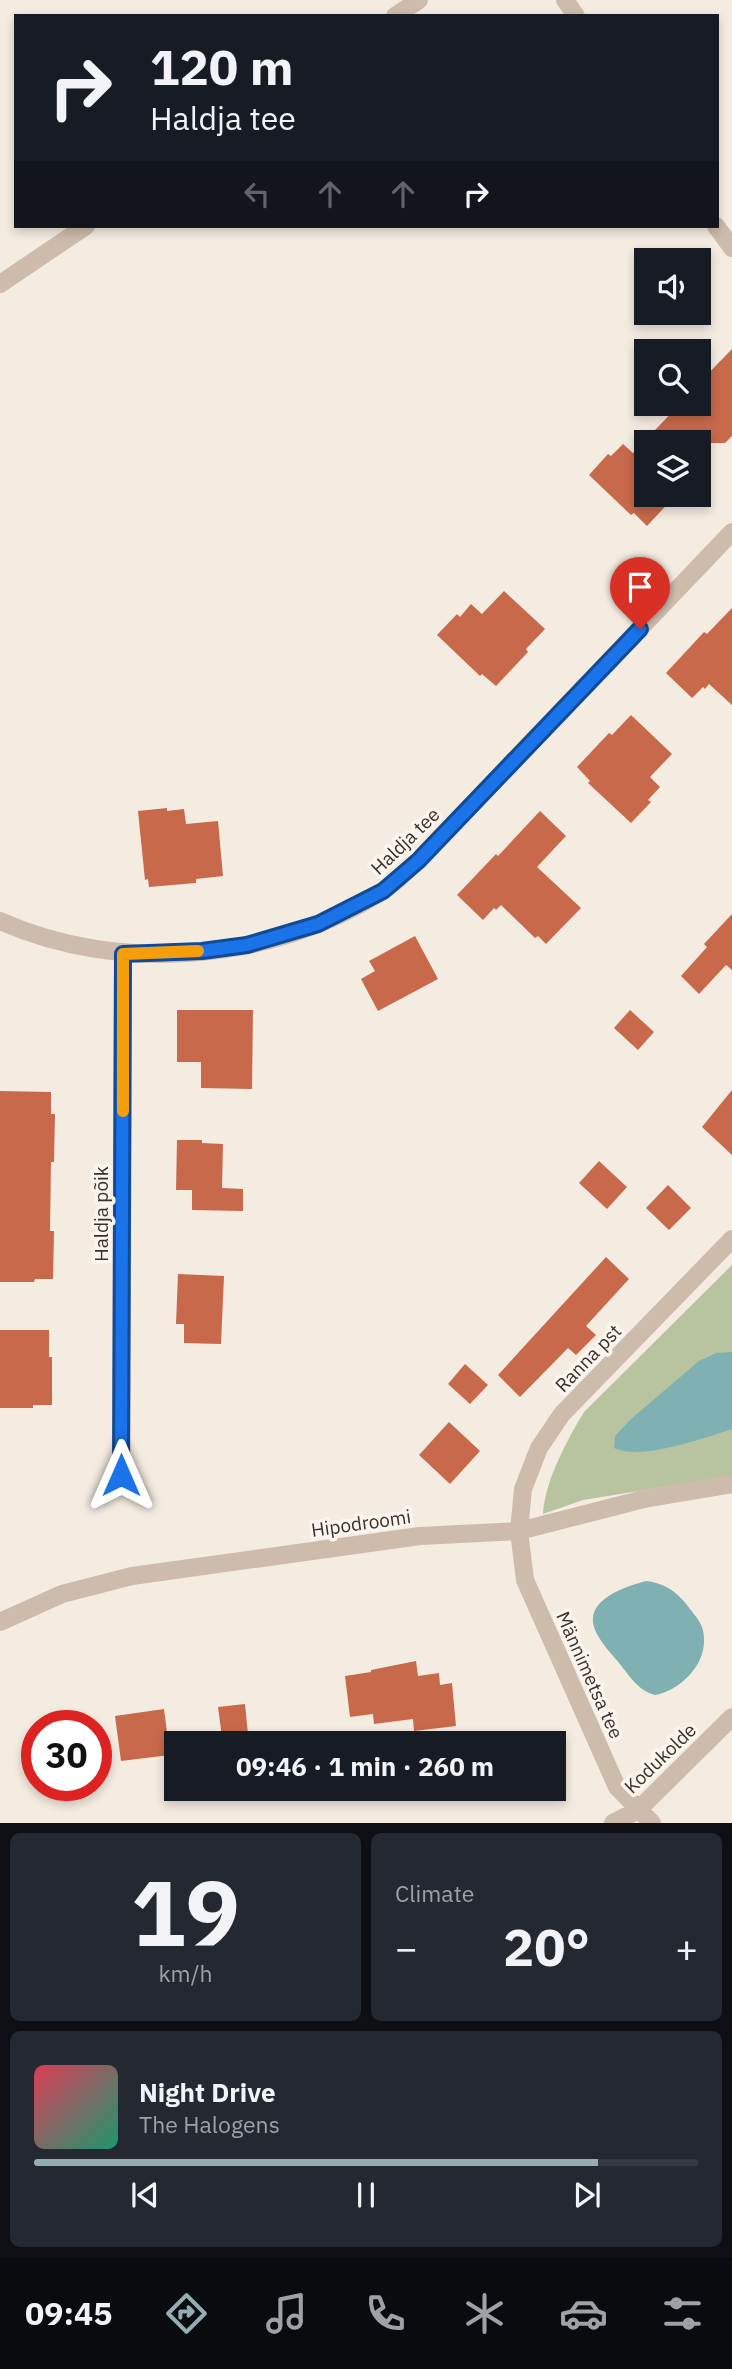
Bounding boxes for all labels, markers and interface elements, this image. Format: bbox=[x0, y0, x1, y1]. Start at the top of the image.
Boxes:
text: 120 m bbox=[150, 35, 294, 98]
icon: right bbox=[35, 42, 126, 133]
text: Haldja tee bbox=[150, 97, 296, 139]
icon: left bbox=[238, 175, 276, 213]
icon: ahead bbox=[311, 175, 349, 213]
icon: ahead bbox=[384, 175, 422, 213]
icon: right bbox=[457, 175, 495, 213]
map controls bbox=[634, 248, 711, 507]
button: sound bbox=[634, 248, 711, 325]
button: search bbox=[634, 339, 711, 416]
button: layers bbox=[634, 430, 711, 507]
pin bbox=[610, 557, 670, 629]
icon: arrive bbox=[621, 568, 659, 606]
street label: Haldja tee bbox=[366, 802, 444, 880]
street label: Haldja põik bbox=[89, 1166, 113, 1262]
street label: Ranna pst bbox=[550, 1319, 626, 1397]
position arrow bbox=[84, 1438, 158, 1512]
street label: Hipodroomi bbox=[310, 1504, 412, 1542]
street label: Männimetsa tee bbox=[551, 1608, 629, 1742]
speed limit sign: 30 bbox=[21, 1710, 112, 1801]
street label: Kodukolde bbox=[619, 1718, 701, 1798]
text: 09:46 · 1 min · 260 m bbox=[236, 1749, 494, 1783]
text: 19 bbox=[131, 1853, 240, 1971]
text: Climate bbox=[395, 1878, 474, 1908]
text: 20° bbox=[503, 1913, 590, 1980]
text: − bbox=[395, 1923, 418, 1972]
text: + bbox=[675, 1923, 698, 1972]
text: km/h bbox=[158, 1958, 213, 1988]
text: Night Drive bbox=[139, 2075, 276, 2109]
text: The Halogens bbox=[139, 2109, 280, 2139]
icon: previous bbox=[126, 2176, 164, 2214]
icon: pause bbox=[347, 2176, 385, 2214]
icon: next bbox=[568, 2176, 606, 2214]
icon: directions bbox=[162, 2289, 211, 2338]
icon: music bbox=[262, 2289, 311, 2338]
icon: phone bbox=[361, 2289, 410, 2338]
icon: climate bbox=[460, 2289, 509, 2338]
icon: car bbox=[559, 2289, 608, 2338]
icon: filters bbox=[658, 2289, 707, 2338]
text: 09:45 bbox=[25, 2292, 112, 2334]

